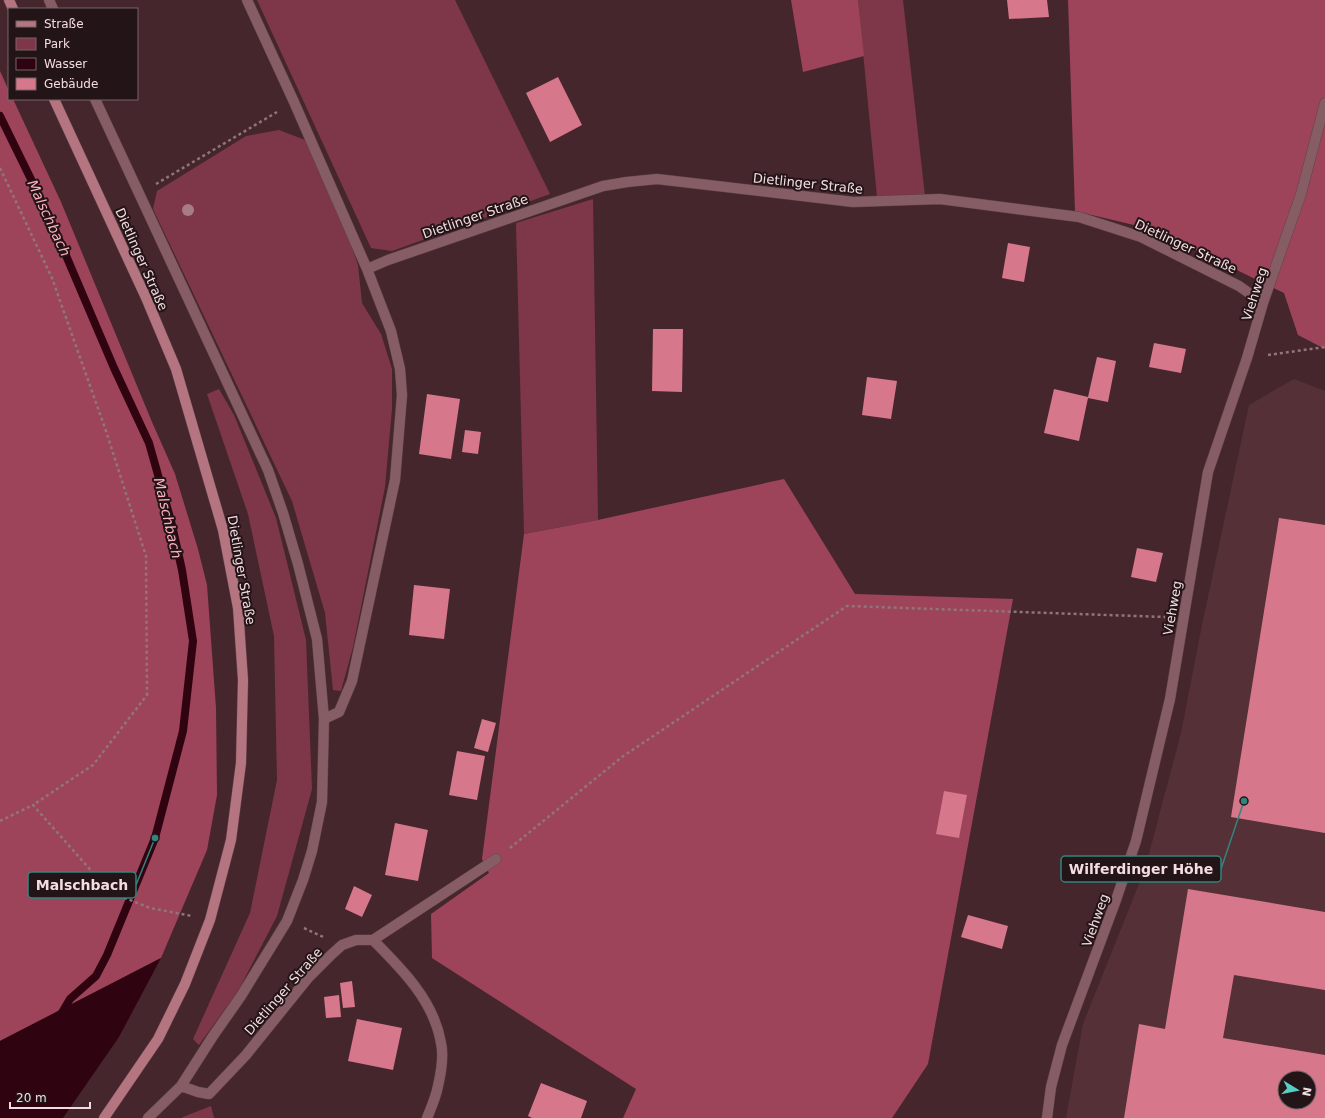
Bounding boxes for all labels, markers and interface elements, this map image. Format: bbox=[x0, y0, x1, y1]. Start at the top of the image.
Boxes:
legend bbox=[8, 8, 138, 100]
text: Straße bbox=[44, 17, 84, 31]
text: Park bbox=[44, 37, 70, 51]
text: Wasser bbox=[44, 57, 87, 71]
text: Gebäude bbox=[44, 77, 98, 91]
street label: Dietlinger Straße bbox=[752, 170, 864, 197]
water label: Malschbach bbox=[24, 177, 74, 259]
street label: Dietlinger Straße bbox=[420, 191, 530, 242]
street label: Dietlinger Straße bbox=[112, 206, 171, 313]
street label: Dietlinger Straße bbox=[1132, 216, 1239, 277]
street label: Viehweg bbox=[1239, 266, 1270, 323]
water label: Malschbach bbox=[151, 476, 185, 560]
street label: Dietlinger Straße bbox=[225, 514, 259, 626]
street label: Viehweg bbox=[1160, 580, 1185, 637]
callout: Wilferdinger Höhe bbox=[1061, 856, 1221, 882]
text: Wilferdinger Höhe bbox=[1069, 861, 1213, 877]
callout: Malschbach bbox=[28, 872, 136, 898]
text: Malschbach bbox=[36, 877, 128, 893]
street label: Viehweg bbox=[1079, 892, 1112, 949]
street label: Dietlinger Straße bbox=[241, 945, 325, 1038]
north arrow bbox=[1277, 1070, 1317, 1110]
scale bar bbox=[10, 1084, 90, 1110]
text: N bbox=[1299, 1086, 1314, 1097]
text: 20 m bbox=[16, 1091, 47, 1105]

